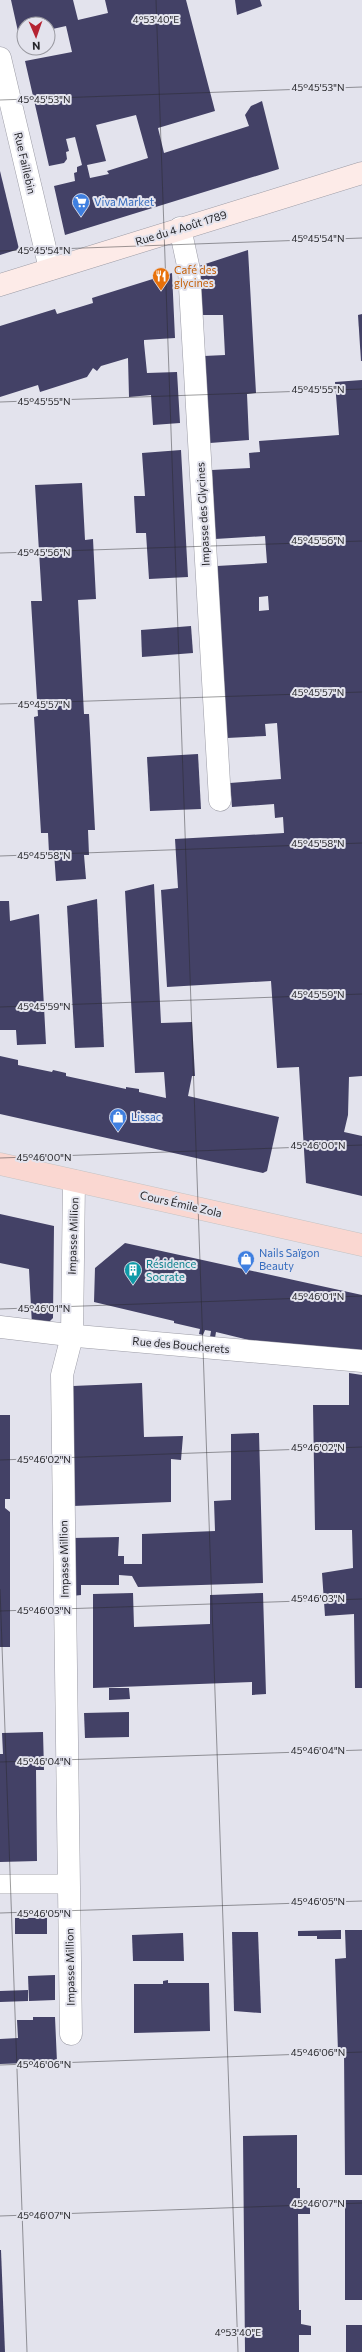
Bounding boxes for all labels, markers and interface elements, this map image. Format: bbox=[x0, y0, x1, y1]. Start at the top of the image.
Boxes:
text: 4°53'40"E bbox=[133, 13, 179, 25]
north arrow bbox=[16, 16, 56, 56]
text: N bbox=[32, 40, 41, 53]
text: 45°45'53"N bbox=[292, 81, 344, 93]
text: 45°45'53"N bbox=[18, 93, 70, 105]
street label: Rue Faillebin bbox=[12, 131, 39, 195]
supermarket icon: Viva Market bbox=[71, 192, 91, 217]
place label: Viva Market bbox=[94, 195, 155, 208]
street label: Rue du 4 Août 1789 bbox=[133, 207, 229, 248]
text: 45°45'54"N bbox=[291, 232, 345, 244]
text: 45°45'54"N bbox=[17, 244, 71, 256]
place label: Café des glycines bbox=[174, 263, 216, 289]
restaurant icon: Café des glycines bbox=[151, 266, 171, 291]
text: 45°45'55"N bbox=[292, 383, 344, 395]
text: 45°45'55"N bbox=[18, 395, 70, 407]
street label: Impasse des Glycines bbox=[193, 462, 212, 566]
text: 45°45'56"N bbox=[291, 534, 345, 546]
text: 45°45'56"N bbox=[17, 546, 71, 558]
text: 45°45'57"N bbox=[292, 686, 344, 698]
text: 45°45'57"N bbox=[18, 698, 70, 710]
text: 45°45'58"N bbox=[291, 837, 345, 849]
text: 45°45'58"N bbox=[17, 849, 71, 861]
text: 45°45'59"N bbox=[291, 988, 345, 1000]
text: 45°45'59"N bbox=[17, 1000, 71, 1012]
shop icon: Lissac bbox=[108, 1107, 128, 1132]
place label: Lissac bbox=[131, 1110, 161, 1123]
text: 45°46'00"N bbox=[291, 1139, 345, 1151]
text: 45°46'00"N bbox=[17, 1151, 71, 1163]
street label: Cours Émile Zola bbox=[139, 1187, 224, 1219]
street label: Impasse Million bbox=[65, 1197, 80, 1275]
place label: Nails Saïgon Beauty bbox=[259, 1246, 320, 1272]
shop icon: Nails Saïgon Beauty bbox=[236, 1249, 256, 1274]
place label: Résidence Socrate bbox=[146, 1257, 197, 1283]
building icon: Résidence Socrate bbox=[123, 1260, 143, 1285]
text: 45°46'01"N bbox=[292, 1290, 344, 1302]
text: 45°46'01"N bbox=[18, 1302, 70, 1314]
street label: Rue des Boucherets bbox=[132, 1334, 230, 1355]
text: 45°46'02"N bbox=[291, 1441, 345, 1453]
text: 45°46'02"N bbox=[17, 1453, 71, 1465]
street label: Impasse Million bbox=[56, 1520, 71, 1598]
text: 45°46'03"N bbox=[291, 1592, 345, 1604]
text: 45°46'03"N bbox=[17, 1604, 71, 1616]
text: 45°46'04"N bbox=[291, 1744, 345, 1756]
text: 45°46'04"N bbox=[17, 1755, 71, 1767]
text: 45°46'05"N bbox=[291, 1895, 345, 1907]
text: 45°46'05"N bbox=[17, 1907, 71, 1919]
street label: Impasse Million bbox=[62, 1928, 77, 2006]
text: 45°46'06"N bbox=[291, 2046, 345, 2058]
text: 45°46'06"N bbox=[17, 2058, 71, 2070]
text: 45°46'07"N bbox=[291, 2197, 345, 2209]
text: 45°46'07"N bbox=[17, 2209, 71, 2221]
text: 4°53'40"E bbox=[215, 2326, 261, 2338]

